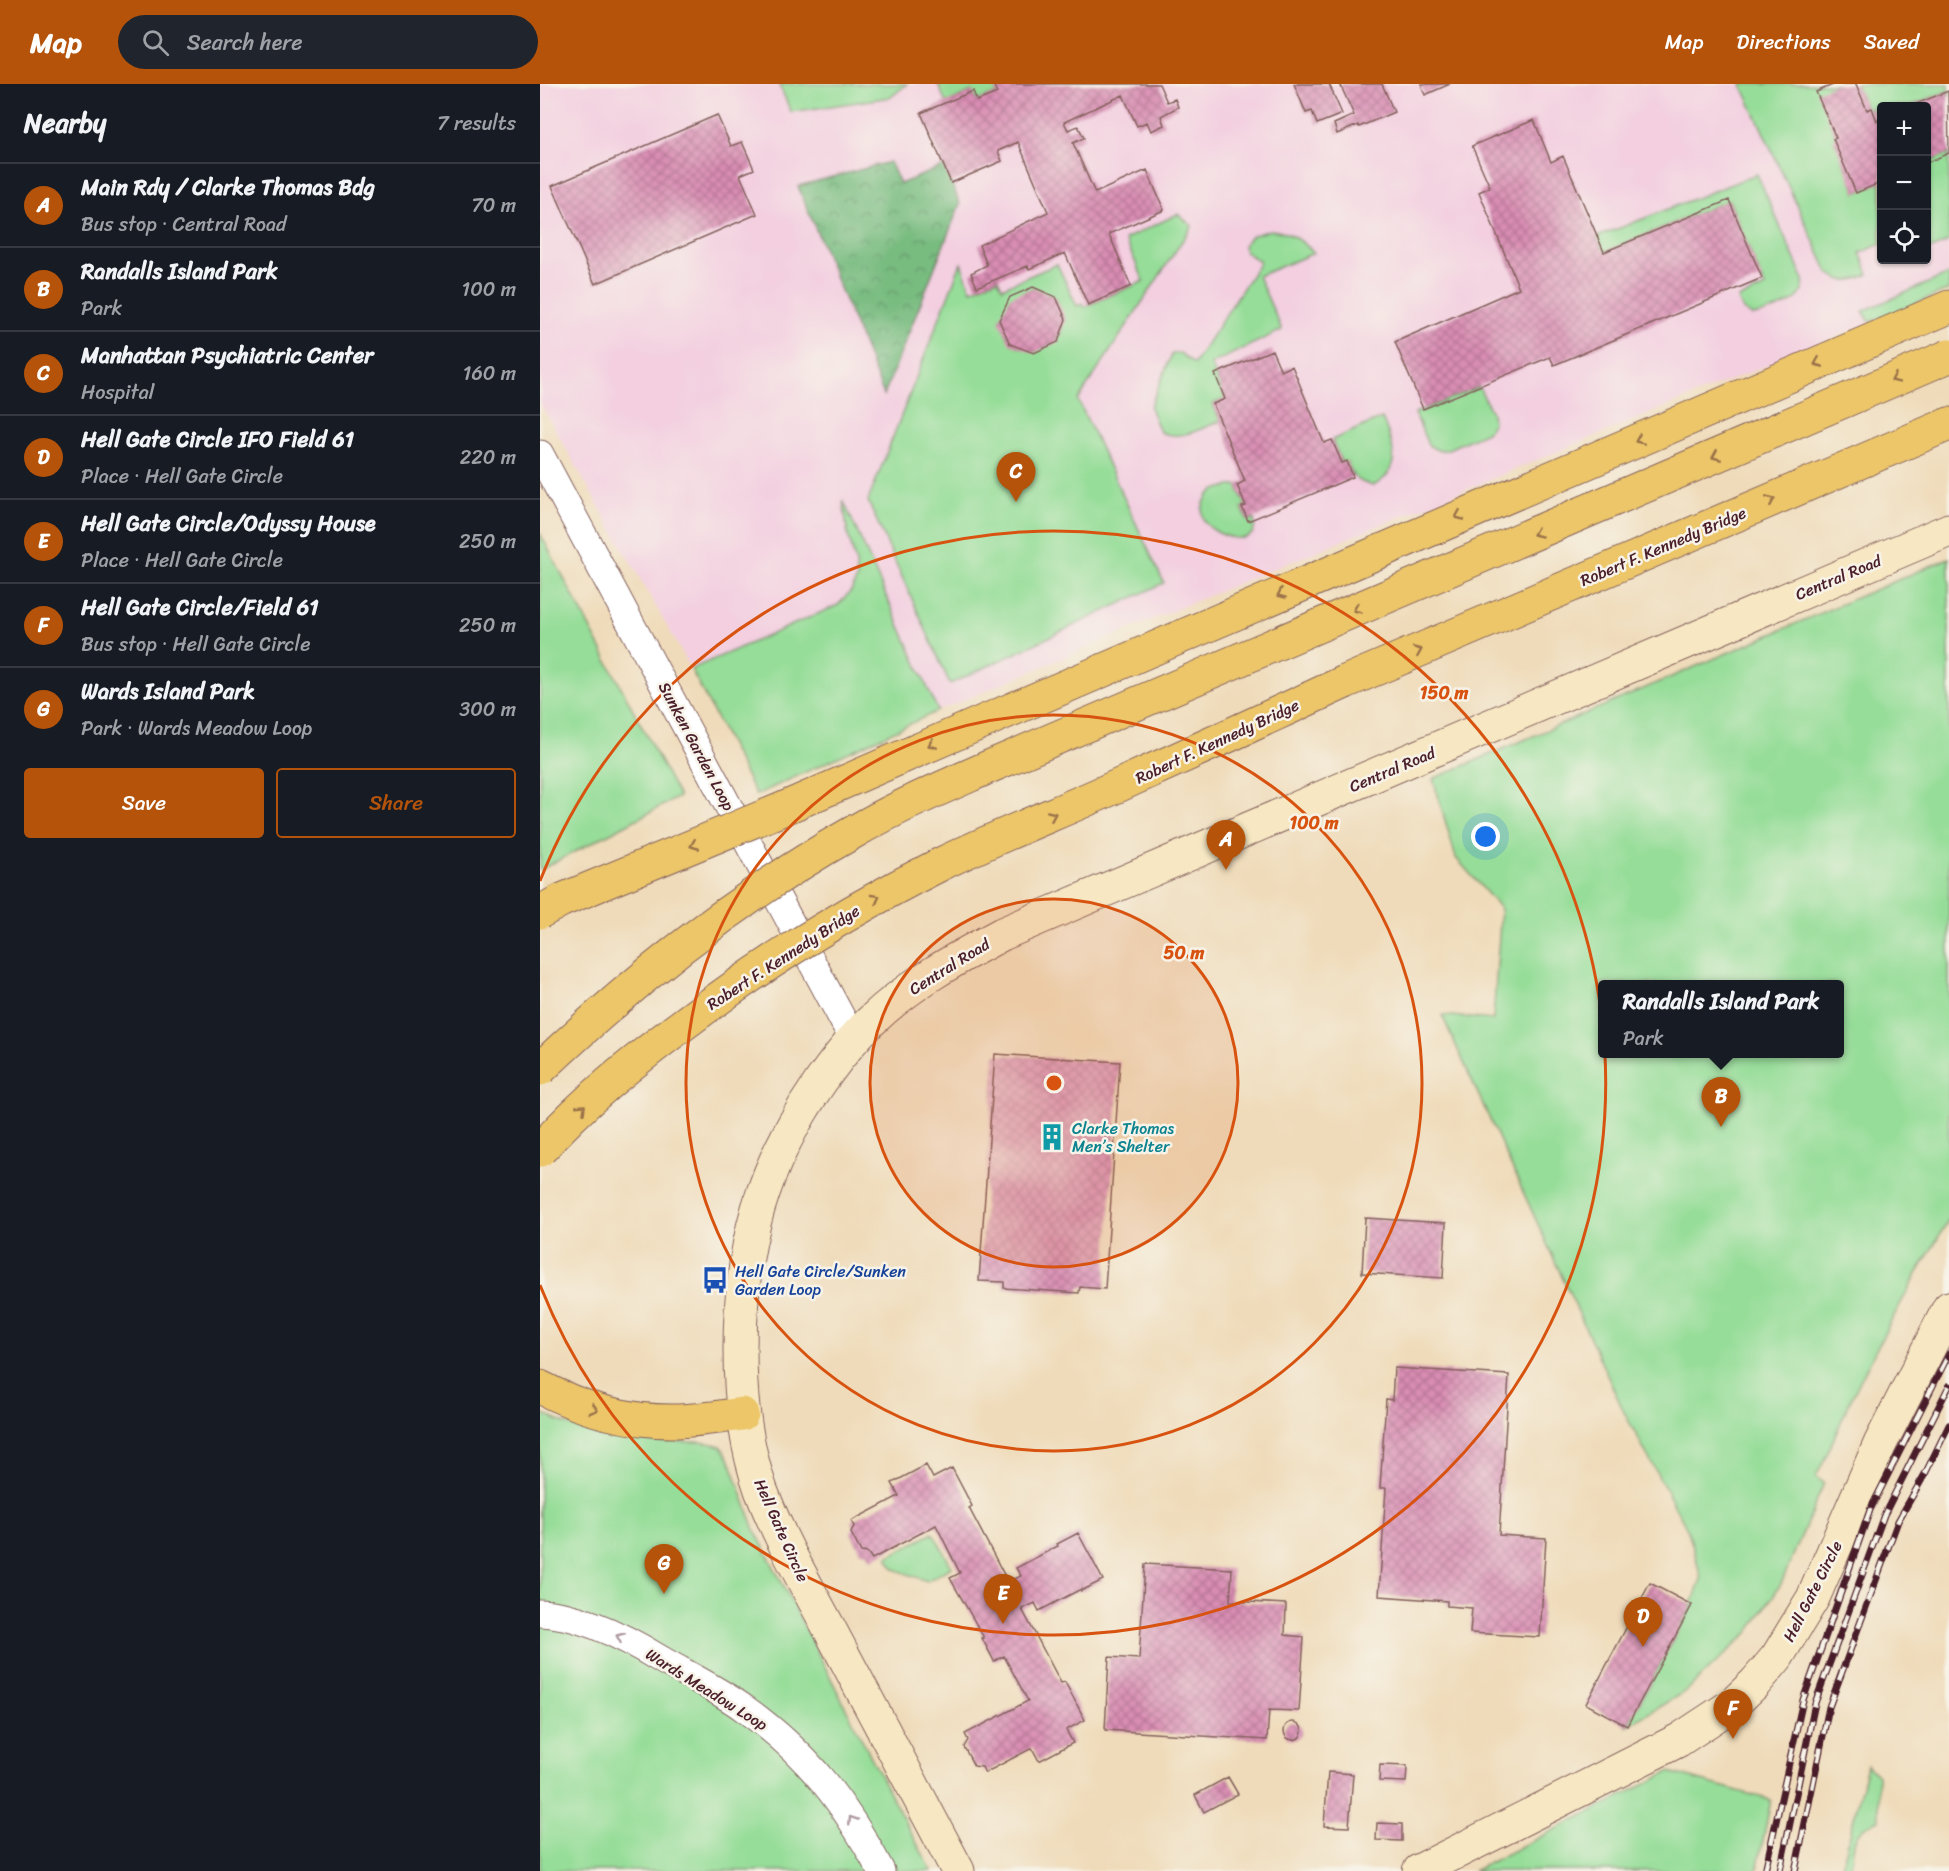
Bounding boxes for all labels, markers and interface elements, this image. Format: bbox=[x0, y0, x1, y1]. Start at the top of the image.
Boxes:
search box bbox=[118, 15, 538, 69]
text: Map bbox=[30, 18, 82, 67]
text: Search here bbox=[187, 23, 303, 62]
text: Map bbox=[1665, 23, 1703, 61]
text: Directions bbox=[1736, 23, 1831, 61]
text: Saved bbox=[1864, 23, 1919, 61]
icon: search bbox=[139, 26, 172, 59]
text: Nearby bbox=[24, 100, 106, 146]
map controls bbox=[1877, 102, 1931, 264]
button: + bbox=[1877, 102, 1931, 156]
text: 7 results bbox=[437, 106, 516, 141]
button: − bbox=[1877, 156, 1931, 210]
text: Main Rdy / Clarke Thomas Bdg bbox=[81, 168, 375, 207]
text: A bbox=[37, 188, 50, 223]
text: 70 m bbox=[471, 188, 516, 223]
text: Bus stop · Central Road bbox=[81, 207, 287, 242]
button: locate bbox=[1877, 210, 1931, 264]
text: Randalls Island Park bbox=[81, 252, 278, 291]
text: B bbox=[37, 272, 50, 307]
text: 100 m bbox=[462, 272, 516, 307]
text: Park bbox=[81, 291, 122, 326]
text: Manhattan Psychiatric Center bbox=[81, 336, 373, 375]
text: C bbox=[37, 356, 50, 391]
text: 160 m bbox=[463, 356, 516, 391]
one-way arrow bbox=[1814, 356, 1825, 368]
one-way arrow bbox=[1891, 372, 1902, 384]
text: Hospital bbox=[81, 375, 154, 410]
text: Hell Gate Circle IFO Field 61 bbox=[81, 420, 354, 459]
one-way arrow bbox=[1634, 433, 1645, 445]
text: D bbox=[38, 440, 49, 475]
text: 220 m bbox=[460, 440, 516, 475]
one-way arrow bbox=[1711, 449, 1722, 461]
pin: C bbox=[996, 452, 1036, 502]
text: Place · Hell Gate Circle bbox=[81, 459, 283, 494]
one-way arrow bbox=[1765, 495, 1776, 507]
street label: Robert F. Kennedy Bridge bbox=[1575, 498, 1751, 595]
text: Hell Gate Circle/Odyssy House bbox=[81, 504, 376, 543]
one-way arrow bbox=[1455, 509, 1466, 521]
text: E bbox=[38, 524, 49, 559]
text: 250 m bbox=[459, 524, 516, 559]
one-way arrow bbox=[1532, 526, 1543, 538]
text: Place · Hell Gate Circle bbox=[81, 543, 283, 578]
street label: Central Road bbox=[1791, 546, 1887, 609]
one-way arrow bbox=[1276, 587, 1287, 599]
text: Hell Gate Circle/Field 61 bbox=[81, 588, 319, 627]
one-way arrow bbox=[1353, 602, 1364, 614]
text: F bbox=[38, 608, 49, 643]
text: 250 m bbox=[459, 608, 516, 643]
text: Bus stop · Hell Gate Circle bbox=[81, 627, 311, 662]
one-way arrow bbox=[1412, 646, 1423, 658]
text: Wards Island Park bbox=[81, 672, 255, 711]
street label: Sunken Garden Loop bbox=[650, 676, 743, 817]
text: 150 m bbox=[1420, 677, 1468, 709]
street label: Robert F. Kennedy Bridge bbox=[1130, 691, 1304, 792]
text: G bbox=[37, 692, 50, 727]
text: 300 m bbox=[459, 692, 516, 727]
text: Park · Wards Meadow Loop bbox=[81, 711, 312, 746]
one-way arrow bbox=[927, 737, 938, 749]
street label: Central Road bbox=[1345, 738, 1441, 801]
button: Save bbox=[24, 768, 264, 838]
button: Share bbox=[276, 768, 516, 838]
text: 100 m bbox=[1290, 807, 1339, 839]
one-way arrow bbox=[1046, 810, 1057, 822]
pin: A bbox=[1206, 820, 1246, 870]
your location bbox=[1471, 822, 1500, 851]
one-way arrow bbox=[690, 838, 701, 850]
one-way arrow bbox=[870, 894, 880, 905]
street label: Robert F. Kennedy Bridge bbox=[701, 897, 866, 1018]
street label: Central Road bbox=[903, 929, 997, 1003]
text: 50 m bbox=[1164, 937, 1205, 969]
popup bbox=[1598, 980, 1844, 1058]
text: Randalls Island Park bbox=[1623, 982, 1819, 1021]
text: Park bbox=[1623, 1021, 1664, 1056]
centre of rings bbox=[1044, 1073, 1064, 1093]
pin: B bbox=[1702, 1078, 1740, 1127]
one-way arrow bbox=[574, 1105, 585, 1116]
place label: Clarke Thomas Men’s Shelter bbox=[1072, 1114, 1175, 1161]
building icon: Clarke Thomas Men’s Shelter bbox=[1037, 1122, 1067, 1152]
place label: Hell Gate Circle/Sunken Garden Loop bbox=[735, 1257, 906, 1304]
bus stop icon: Hell Gate Circle/Sunken Garden Loop bbox=[700, 1265, 730, 1295]
one-way arrow bbox=[588, 1402, 599, 1414]
street label: Hell Gate Circle bbox=[746, 1474, 817, 1587]
street label: Hell Gate Circle bbox=[1774, 1535, 1850, 1647]
pin: G bbox=[644, 1544, 684, 1594]
pin: E bbox=[984, 1574, 1022, 1624]
pin: D bbox=[1624, 1598, 1662, 1647]
one-way arrow bbox=[616, 1632, 627, 1644]
street label: Wards Meadow Loop bbox=[640, 1640, 774, 1739]
pin: F bbox=[1714, 1690, 1752, 1739]
one-way arrow bbox=[848, 1816, 860, 1826]

